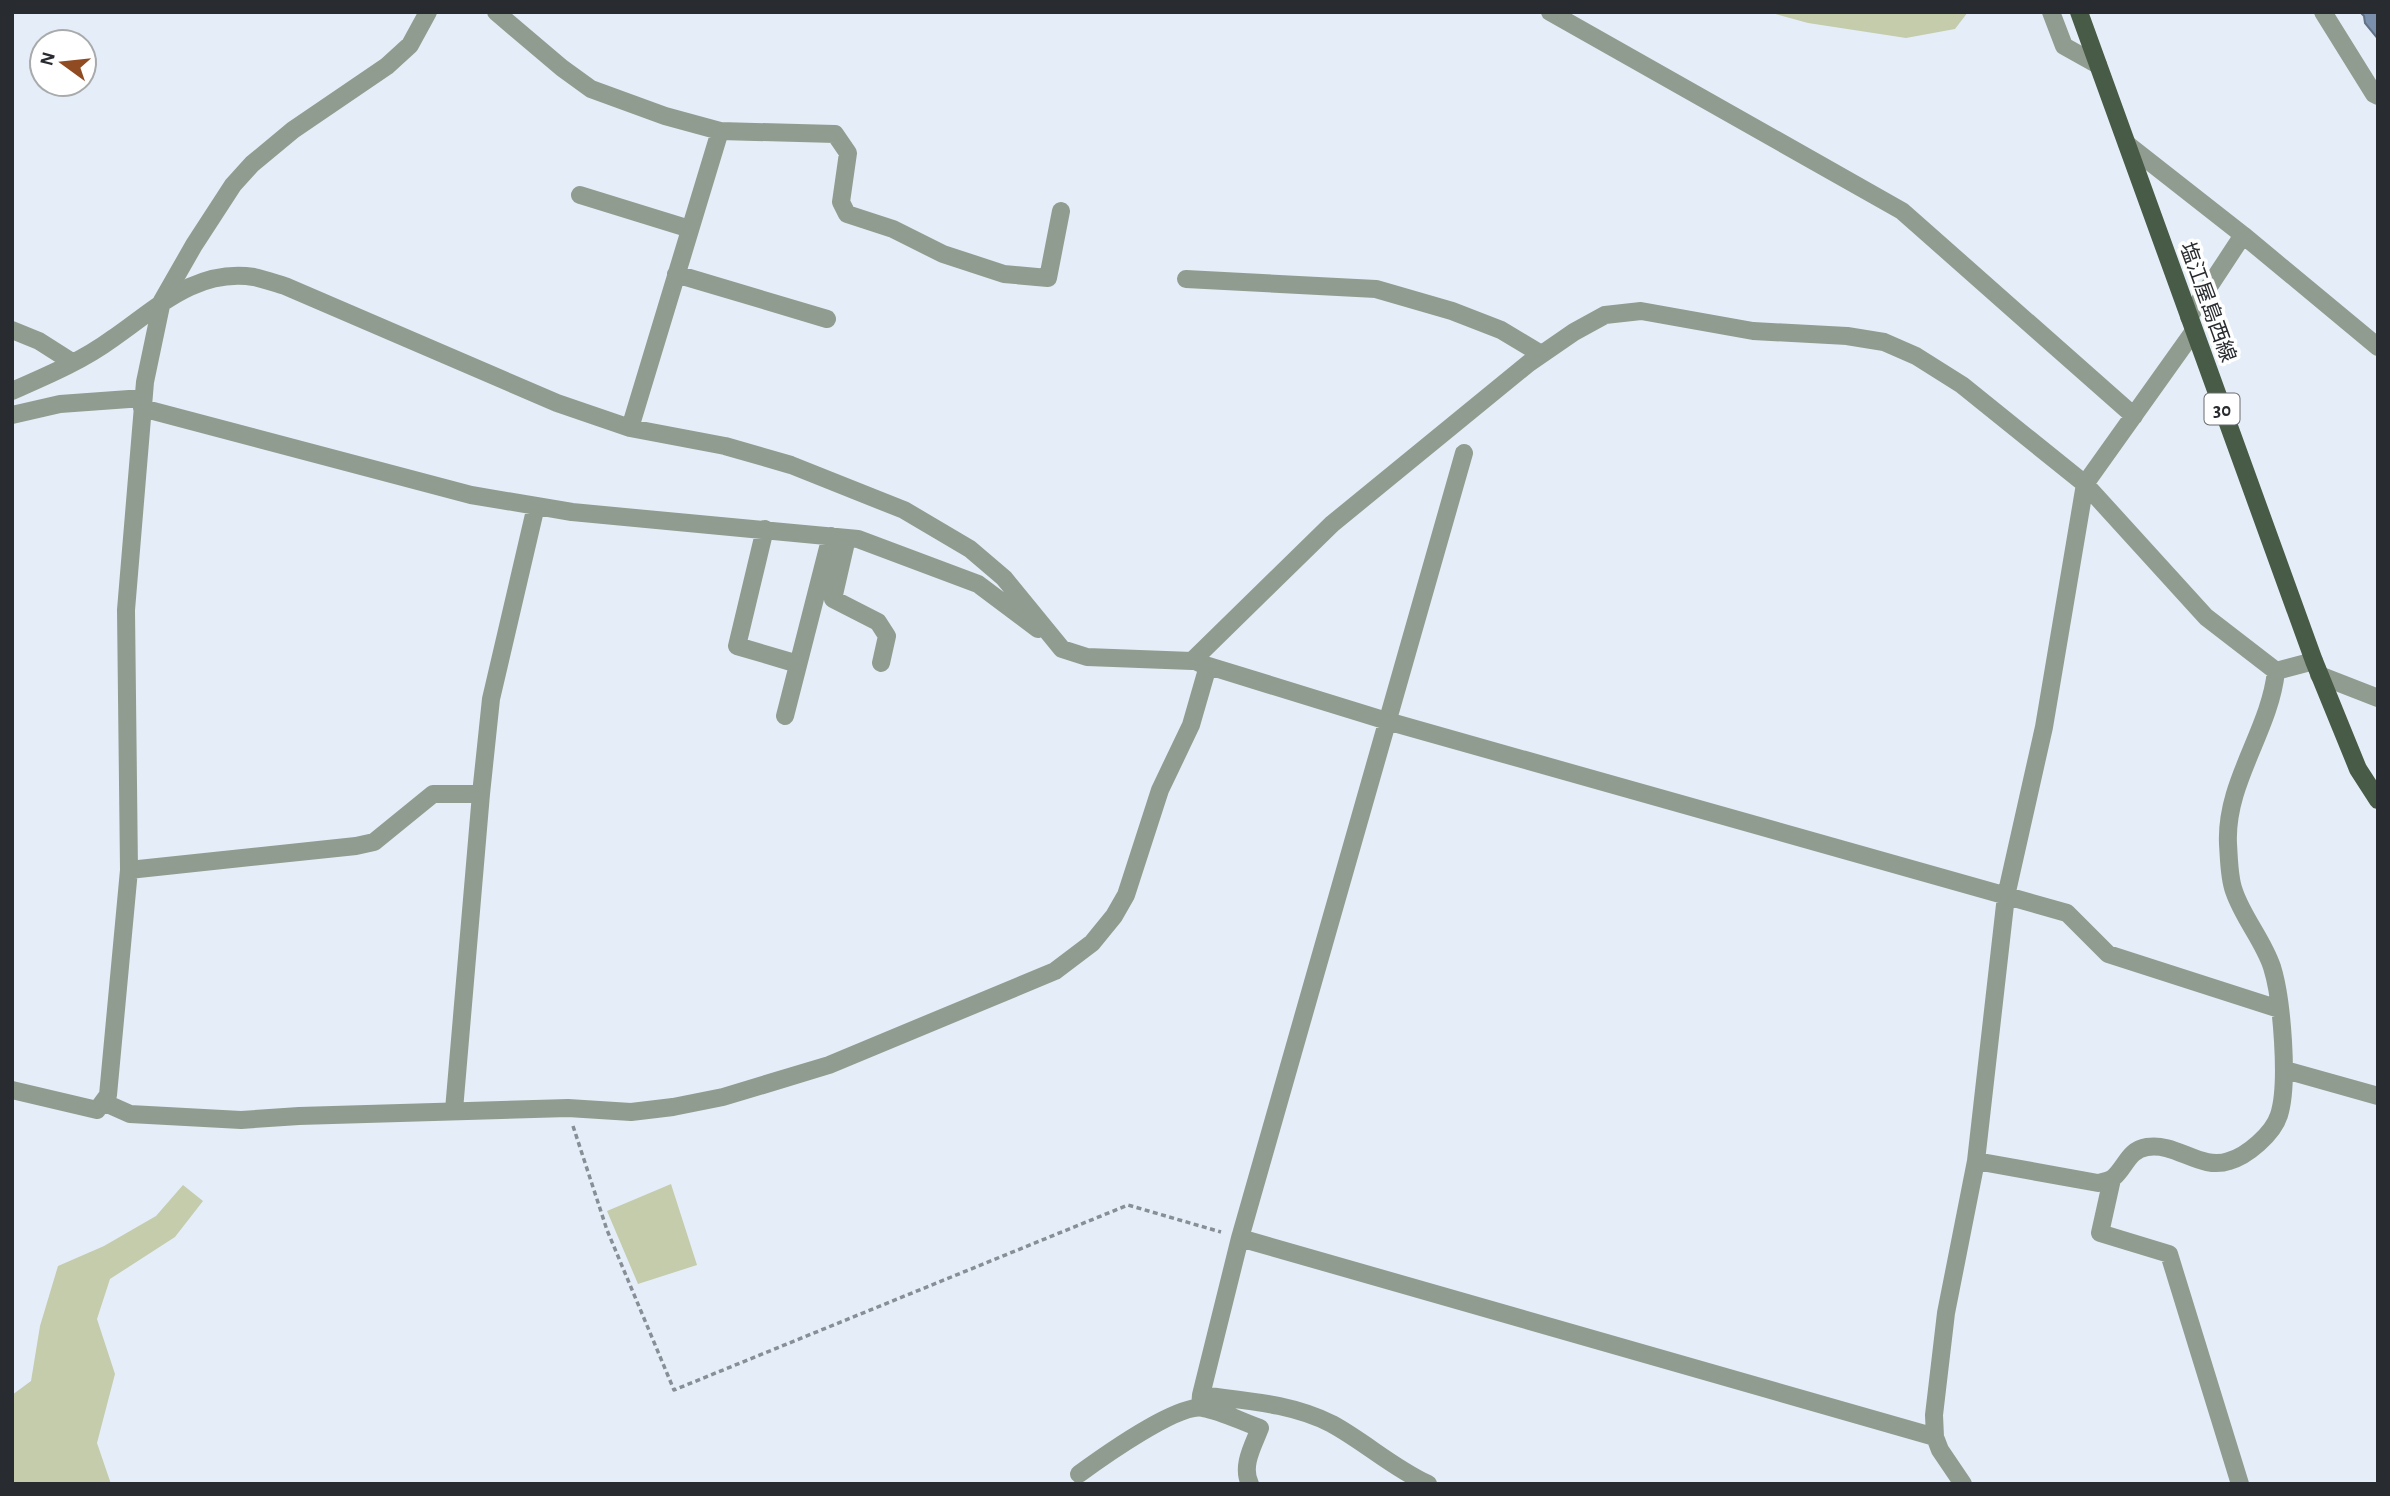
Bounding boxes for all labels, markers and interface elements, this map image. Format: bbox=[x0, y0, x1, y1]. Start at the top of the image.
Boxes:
north arrow bbox=[28, 28, 98, 98]
text: N bbox=[37, 50, 59, 68]
street label: 塩江屋島西線 bbox=[2176, 239, 2240, 365]
road number: 30 bbox=[2204, 394, 2240, 424]

